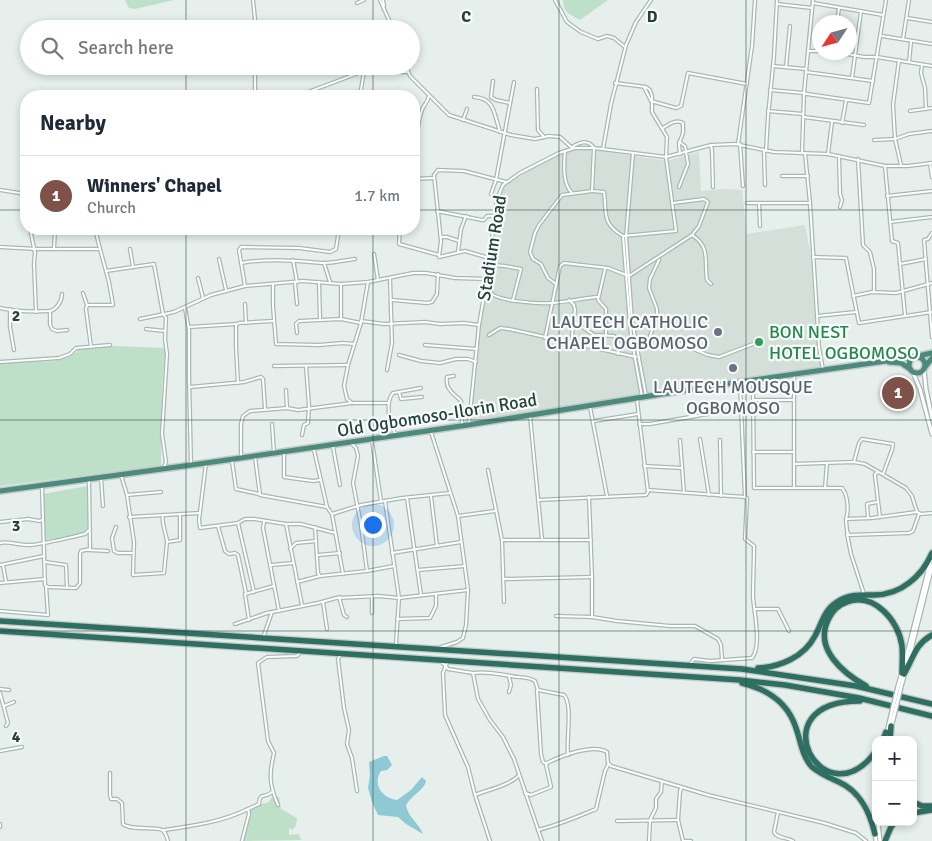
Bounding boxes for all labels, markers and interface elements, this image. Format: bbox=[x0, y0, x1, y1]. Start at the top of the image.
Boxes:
text: C bbox=[461, 7, 471, 27]
text: D bbox=[647, 7, 658, 27]
north arrow bbox=[812, 15, 857, 60]
search box bbox=[20, 20, 420, 75]
icon: search bbox=[38, 34, 66, 62]
text: Search here bbox=[78, 36, 174, 60]
text: Nearby bbox=[40, 110, 106, 136]
text: Winners' Chapel bbox=[87, 174, 222, 198]
text: 1 bbox=[52, 186, 60, 206]
text: 1.7 km bbox=[354, 186, 400, 206]
street label: Stadium Road bbox=[473, 194, 511, 302]
text: Church bbox=[87, 198, 136, 218]
text: 2 bbox=[12, 306, 20, 326]
place label: LAUTECH CATHOLIC CHAPEL OGBOMOSO bbox=[546, 311, 708, 354]
place label: BON NEST HOTEL OGBOMOSO bbox=[769, 321, 919, 364]
marker: LAUTECH CATHOLIC CHAPEL OGBOMOSO bbox=[712, 326, 724, 338]
marker: BON NEST HOTEL OGBOMOSO bbox=[753, 336, 765, 348]
marker: LAUTECH MOUSQUE OGBOMOSO bbox=[727, 362, 739, 374]
pin: 1 bbox=[882, 374, 914, 412]
place label: LAUTECH MOUSQUE OGBOMOSO bbox=[653, 376, 813, 419]
street label: Old Ogbomoso-Ilorin Road bbox=[336, 388, 538, 442]
your location bbox=[360, 512, 386, 538]
text: 3 bbox=[12, 516, 20, 536]
text: 4 bbox=[12, 727, 21, 747]
map controls bbox=[872, 736, 917, 826]
button: + bbox=[872, 736, 917, 781]
button: − bbox=[872, 781, 917, 826]

